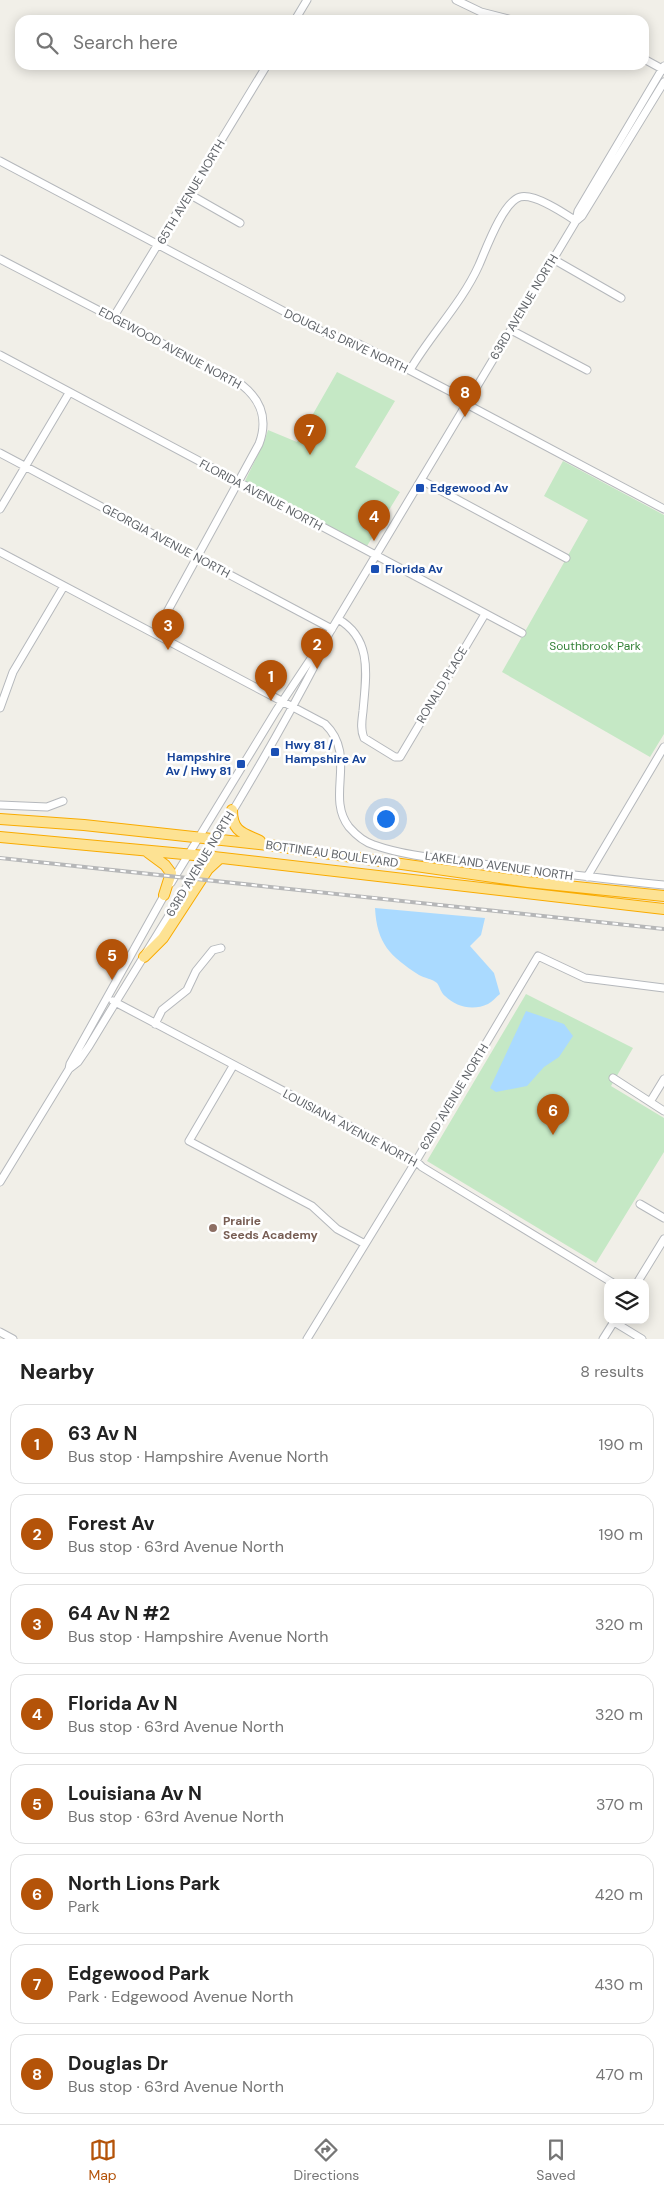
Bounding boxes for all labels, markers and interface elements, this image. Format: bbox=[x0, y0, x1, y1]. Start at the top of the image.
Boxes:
search box bbox=[15, 15, 649, 70]
icon: search bbox=[33, 29, 61, 57]
text: Search here bbox=[73, 30, 178, 55]
street label: 65TH AVENUE NORTH bbox=[153, 137, 229, 247]
street label: 63RD AVENUE NORTH bbox=[486, 251, 562, 363]
street label: EDGEWOOD AVENUE NORTH bbox=[96, 303, 244, 393]
street label: DOUGLAS DRIVE NORTH bbox=[282, 305, 410, 377]
pin: 8 bbox=[449, 376, 481, 417]
pin: 7 bbox=[294, 414, 326, 455]
street label: FLORIDA AVENUE NORTH bbox=[197, 456, 325, 534]
place label: Edgewood Av bbox=[430, 480, 509, 496]
marker: Edgewood Av bbox=[414, 482, 426, 494]
street label: GEORGIA AVENUE NORTH bbox=[99, 500, 233, 582]
pin: 4 bbox=[358, 500, 390, 541]
place label: Florida Av bbox=[385, 561, 443, 577]
marker: Florida Av bbox=[369, 563, 381, 575]
pin: 3 bbox=[152, 609, 184, 650]
pin: 2 bbox=[301, 628, 333, 669]
park label: Southbrook Park bbox=[549, 638, 641, 654]
street label: RONALD PLACE bbox=[413, 644, 471, 726]
pin: 1 bbox=[255, 660, 287, 701]
place label: Hwy 81 / Hampshire Av bbox=[285, 737, 367, 767]
marker: Hwy 81 / Hampshire Av bbox=[269, 746, 281, 758]
place label: Hampshire Av / Hwy 81 bbox=[165, 749, 231, 779]
marker: Hampshire Av / Hwy 81 bbox=[235, 758, 247, 770]
your location bbox=[373, 806, 399, 832]
street label: 63RD AVENUE NORTH bbox=[162, 808, 238, 920]
street label: BOTTINEAU BOULEVARD bbox=[265, 837, 399, 871]
street label: LAKELAND AVENUE NORTH bbox=[424, 848, 574, 884]
pin: 5 bbox=[96, 939, 128, 980]
street label: 62ND AVENUE NORTH bbox=[416, 1041, 492, 1153]
street label: LOUISIANA AVENUE NORTH bbox=[280, 1086, 420, 1170]
pin: 6 bbox=[537, 1094, 569, 1135]
place label: Prairie Seeds Academy bbox=[223, 1213, 318, 1243]
marker: Prairie Seeds Academy bbox=[207, 1222, 219, 1234]
map controls bbox=[604, 1279, 649, 1324]
button: layers bbox=[604, 1279, 649, 1324]
text: Nearby bbox=[20, 1358, 94, 1386]
text: 8 results bbox=[580, 1361, 644, 1382]
text: 63 Av N bbox=[68, 1421, 137, 1446]
text: 1 bbox=[34, 1434, 40, 1455]
text: 190 m bbox=[599, 1434, 643, 1455]
text: Bus stop · Hampshire Avenue North bbox=[68, 1446, 328, 1467]
text: Forest Av bbox=[68, 1511, 154, 1536]
text: 2 bbox=[32, 1524, 42, 1545]
text: 190 m bbox=[599, 1524, 643, 1545]
text: Bus stop · 63rd Avenue North bbox=[68, 1536, 284, 1557]
text: 64 Av N #2 bbox=[68, 1601, 170, 1626]
text: 3 bbox=[32, 1614, 42, 1635]
text: 320 m bbox=[595, 1614, 643, 1635]
text: Bus stop · Hampshire Avenue North bbox=[68, 1626, 328, 1647]
text: Florida Av N bbox=[68, 1691, 178, 1716]
text: 4 bbox=[32, 1704, 42, 1725]
text: 320 m bbox=[595, 1704, 643, 1725]
text: Bus stop · 63rd Avenue North bbox=[68, 1716, 284, 1737]
text: Louisiana Av N bbox=[68, 1781, 202, 1806]
text: 5 bbox=[32, 1794, 42, 1815]
text: 370 m bbox=[596, 1794, 643, 1815]
text: Bus stop · 63rd Avenue North bbox=[68, 1806, 284, 1827]
text: North Lions Park bbox=[68, 1871, 220, 1896]
text: 6 bbox=[32, 1884, 42, 1905]
text: 420 m bbox=[595, 1884, 643, 1905]
text: Park bbox=[68, 1896, 100, 1917]
text: Edgewood Park bbox=[68, 1961, 210, 1986]
text: 7 bbox=[33, 1974, 41, 1995]
text: 430 m bbox=[594, 1974, 643, 1995]
text: Park · Edgewood Avenue North bbox=[68, 1986, 293, 2007]
text: Douglas Dr bbox=[68, 2051, 168, 2076]
text: 8 bbox=[32, 2064, 42, 2085]
text: 470 m bbox=[596, 2064, 643, 2085]
text: Bus stop · 63rd Avenue North bbox=[68, 2076, 284, 2097]
tab: Map bbox=[88, 2136, 117, 2184]
tab: Directions bbox=[294, 2136, 359, 2184]
tab: Saved bbox=[536, 2136, 576, 2184]

